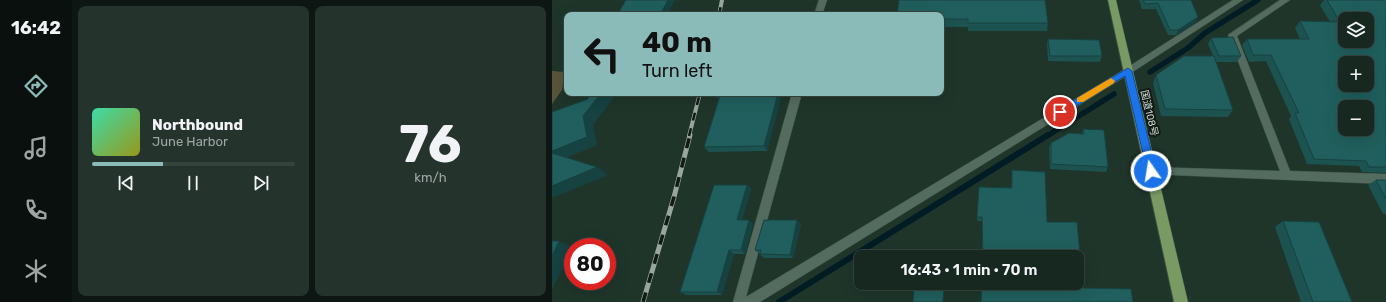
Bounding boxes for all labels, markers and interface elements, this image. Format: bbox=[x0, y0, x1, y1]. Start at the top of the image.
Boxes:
map controls bbox=[1338, 12, 1374, 136]
button: layers bbox=[1338, 12, 1374, 48]
text: 16:42 bbox=[11, 17, 61, 39]
text: 40 m bbox=[642, 26, 712, 59]
icon: left bbox=[576, 28, 628, 80]
button: + bbox=[1338, 56, 1374, 92]
text: Turn left bbox=[642, 60, 712, 82]
icon: directions bbox=[22, 72, 50, 100]
street label: 国道108号 bbox=[1138, 89, 1160, 137]
pin bbox=[1043, 95, 1077, 129]
button: − bbox=[1338, 100, 1374, 136]
icon: arrive bbox=[1049, 101, 1071, 123]
text: 76 bbox=[399, 113, 462, 175]
text: Northbound bbox=[152, 116, 243, 134]
icon: music bbox=[22, 134, 50, 162]
text: June Harbor bbox=[152, 134, 228, 149]
position arrow bbox=[1130, 150, 1172, 192]
text: km/h bbox=[414, 170, 447, 185]
icon: previous bbox=[115, 172, 137, 194]
icon: pause bbox=[182, 172, 204, 194]
icon: next bbox=[250, 172, 272, 194]
icon: phone bbox=[22, 196, 50, 224]
speed limit sign: 80 bbox=[564, 238, 616, 290]
icon: climate bbox=[22, 257, 50, 285]
text: 16:43 · 1 min · 70 m bbox=[901, 261, 1037, 279]

